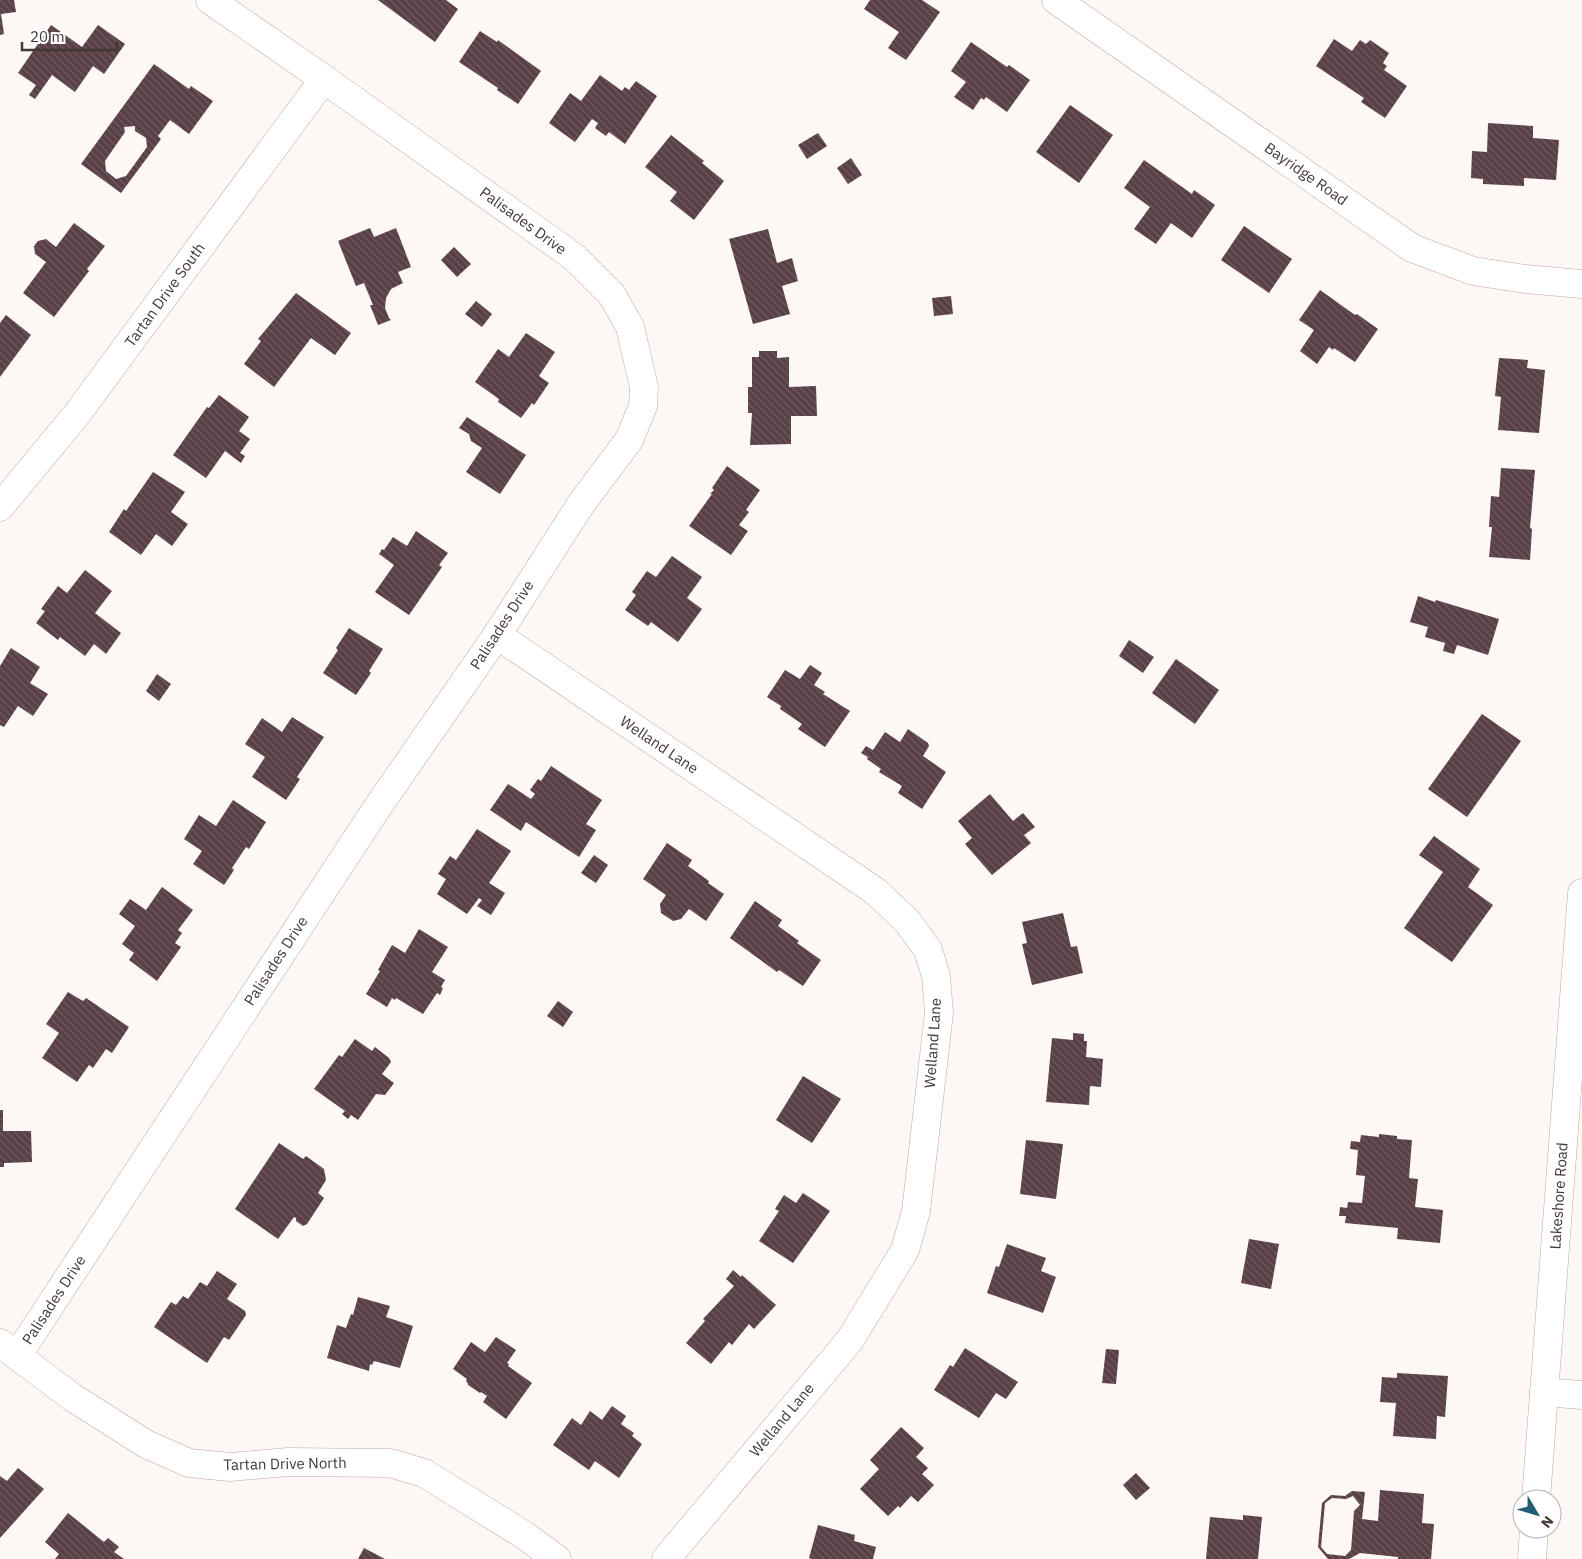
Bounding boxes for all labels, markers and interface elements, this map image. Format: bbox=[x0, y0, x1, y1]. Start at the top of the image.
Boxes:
scale bar bbox=[22, 20, 118, 52]
text: 20 m bbox=[30, 27, 65, 46]
street label: Bayridge Road bbox=[1261, 138, 1352, 209]
street label: Palisades Drive bbox=[476, 183, 570, 258]
street label: Tartan Drive South bbox=[120, 239, 209, 351]
street label: Palisades Drive bbox=[466, 576, 538, 673]
street label: Welland Lane bbox=[616, 711, 702, 778]
street label: Palisades Drive bbox=[240, 912, 312, 1009]
street label: Welland Lane bbox=[920, 997, 945, 1089]
street label: Lakeshore Road bbox=[1545, 1142, 1572, 1250]
street label: Palisades Drive bbox=[18, 1251, 90, 1348]
street label: Welland Lane bbox=[745, 1379, 818, 1460]
street label: Tartan Drive North bbox=[223, 1453, 347, 1474]
north arrow bbox=[1512, 1489, 1562, 1539]
text: N bbox=[1537, 1512, 1557, 1532]

